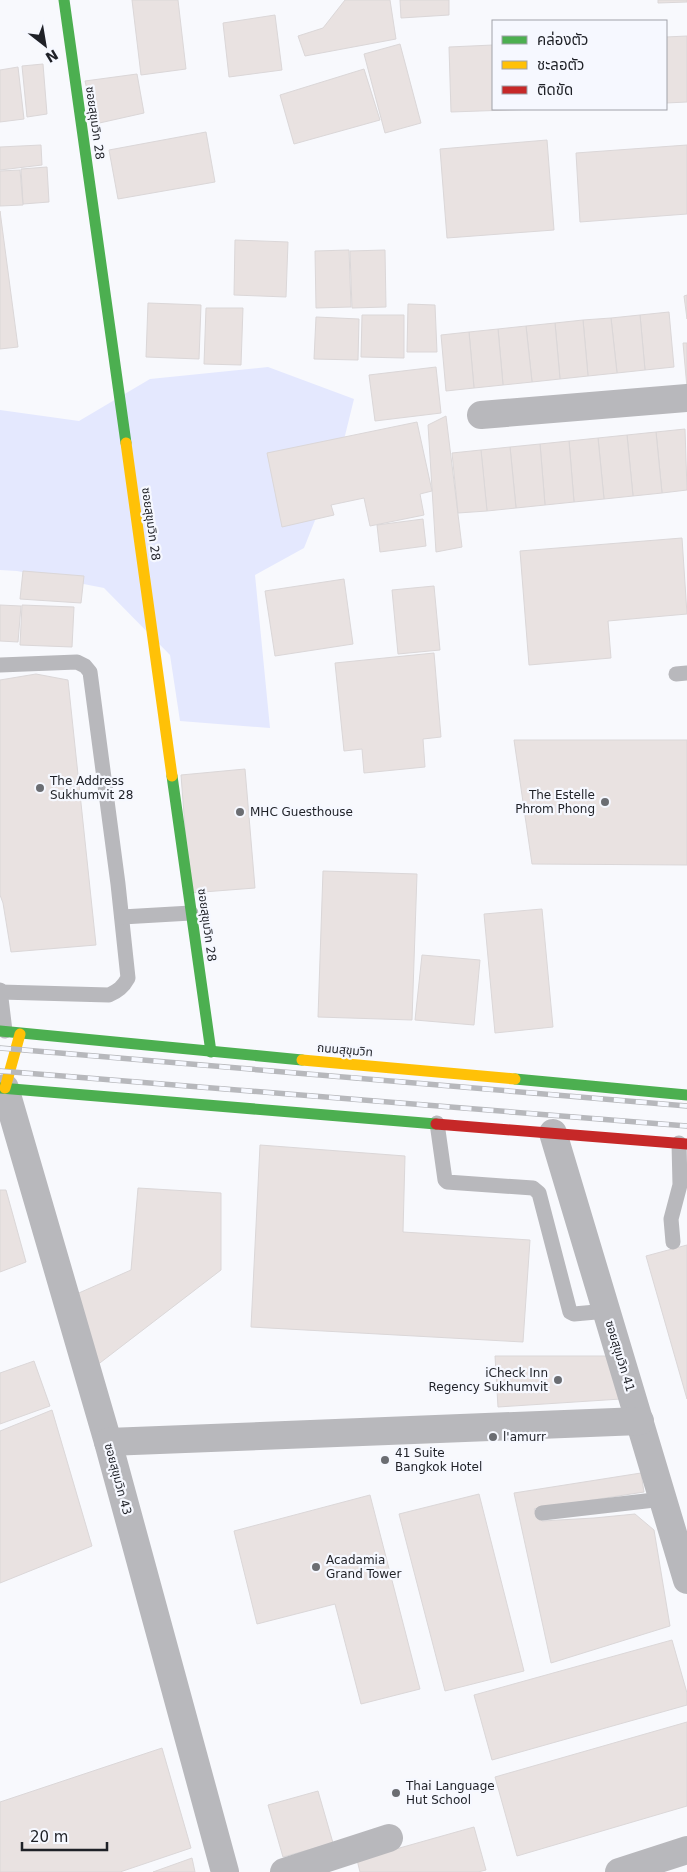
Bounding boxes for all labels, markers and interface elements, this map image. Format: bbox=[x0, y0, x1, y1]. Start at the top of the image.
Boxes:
north arrow bbox=[20, 20, 70, 70]
legend bbox=[492, 20, 667, 110]
text: คล่องตัว bbox=[537, 31, 588, 49]
text: N bbox=[43, 46, 61, 66]
text: ชะลอตัว bbox=[537, 56, 584, 74]
text: ติดขัด bbox=[537, 81, 573, 99]
street label: ซอยสุขุมวิท 28 bbox=[83, 85, 107, 161]
street label: ซอยสุขุมวิท 28 bbox=[139, 486, 163, 562]
place label: The Address Sukhumvit 28 bbox=[49, 774, 133, 802]
marker: The Address Sukhumvit 28 bbox=[34, 782, 46, 794]
place label: The Estelle Phrom Phong bbox=[515, 788, 595, 816]
marker: The Estelle Phrom Phong bbox=[599, 796, 611, 808]
place label: MHC Guesthouse bbox=[250, 805, 353, 819]
marker: MHC Guesthouse bbox=[234, 806, 246, 818]
street label: ซอยสุขุมวิท 28 bbox=[195, 887, 219, 963]
street label: ถนนสุขุมวิท bbox=[317, 1041, 373, 1059]
street label: ซอยสุขุมวิท 41 bbox=[603, 1319, 637, 1393]
place label: iCheck Inn Regency Sukhumvit bbox=[428, 1366, 548, 1394]
marker: iCheck Inn Regency Sukhumvit bbox=[552, 1374, 564, 1386]
place label: l'amurr bbox=[503, 1430, 546, 1444]
marker: l'amurr bbox=[487, 1431, 499, 1443]
street label: ซอยสุขุมวิท 43 bbox=[102, 1442, 134, 1516]
place label: 41 Suite Bangkok Hotel bbox=[395, 1446, 482, 1474]
marker: 41 Suite Bangkok Hotel bbox=[379, 1454, 391, 1466]
place label: Acadamia Grand Tower bbox=[326, 1553, 401, 1581]
marker: Acadamia Grand Tower bbox=[310, 1561, 322, 1573]
place label: Thai Language Hut School bbox=[405, 1779, 495, 1807]
marker: Thai Language Hut School bbox=[390, 1787, 402, 1799]
scale bar bbox=[22, 1820, 108, 1852]
text: 20 m bbox=[30, 1828, 68, 1846]

